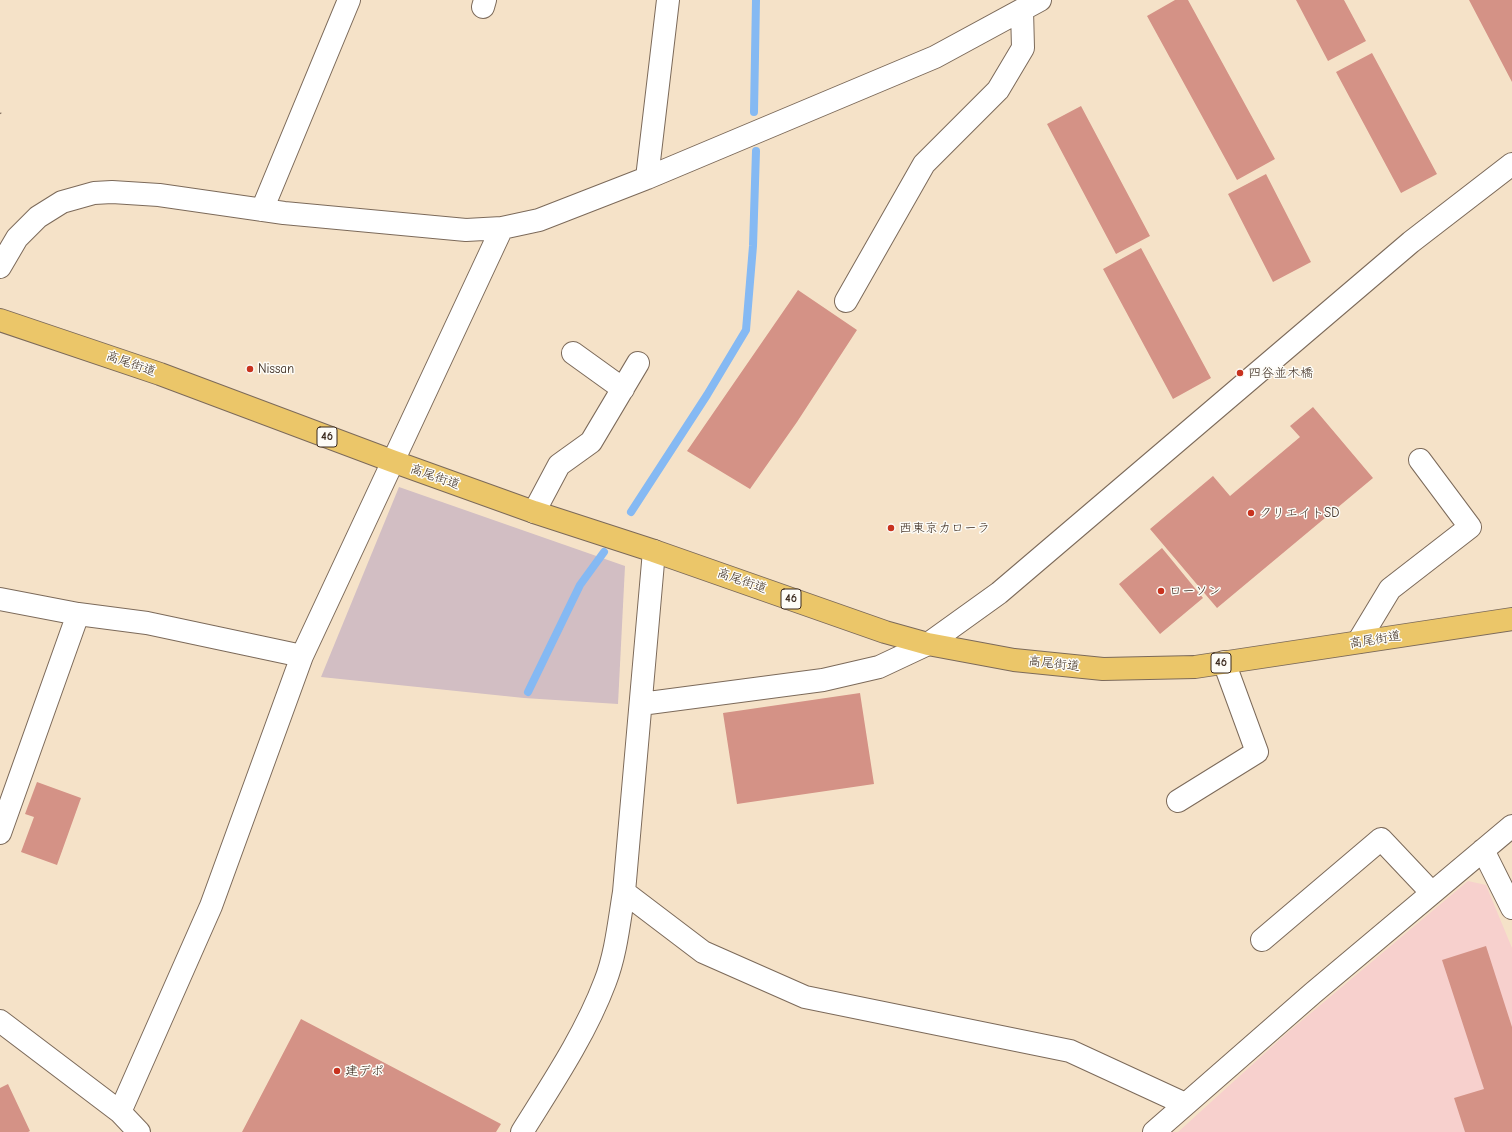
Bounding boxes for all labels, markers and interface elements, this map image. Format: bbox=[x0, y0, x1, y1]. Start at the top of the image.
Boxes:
street label: 高尾街道 bbox=[104, 348, 158, 380]
place label: Nissan bbox=[258, 361, 294, 377]
marker: Nissan bbox=[245, 364, 255, 374]
place label: 四谷並木橋 bbox=[1248, 365, 1313, 381]
marker: 四谷並木橋 bbox=[1235, 368, 1245, 378]
road number: 46 bbox=[317, 427, 337, 447]
street label: 高尾街道 bbox=[408, 461, 462, 493]
place label: クリエイトSD bbox=[1259, 505, 1339, 521]
marker: クリエイトSD bbox=[1246, 508, 1256, 518]
place label: 西東京カローラ bbox=[899, 520, 990, 536]
marker: 西東京カローラ bbox=[886, 523, 896, 533]
street label: 高尾街道 bbox=[715, 565, 769, 597]
place label: ローソン bbox=[1169, 583, 1221, 599]
marker: ローソン bbox=[1156, 586, 1166, 596]
road number: 46 bbox=[781, 589, 801, 609]
street label: 高尾街道 bbox=[1348, 628, 1402, 652]
road number: 46 bbox=[1211, 653, 1231, 673]
street label: 高尾街道 bbox=[1027, 654, 1081, 674]
place label: 建デポ bbox=[345, 1063, 384, 1079]
marker: 建デポ bbox=[332, 1066, 342, 1076]

